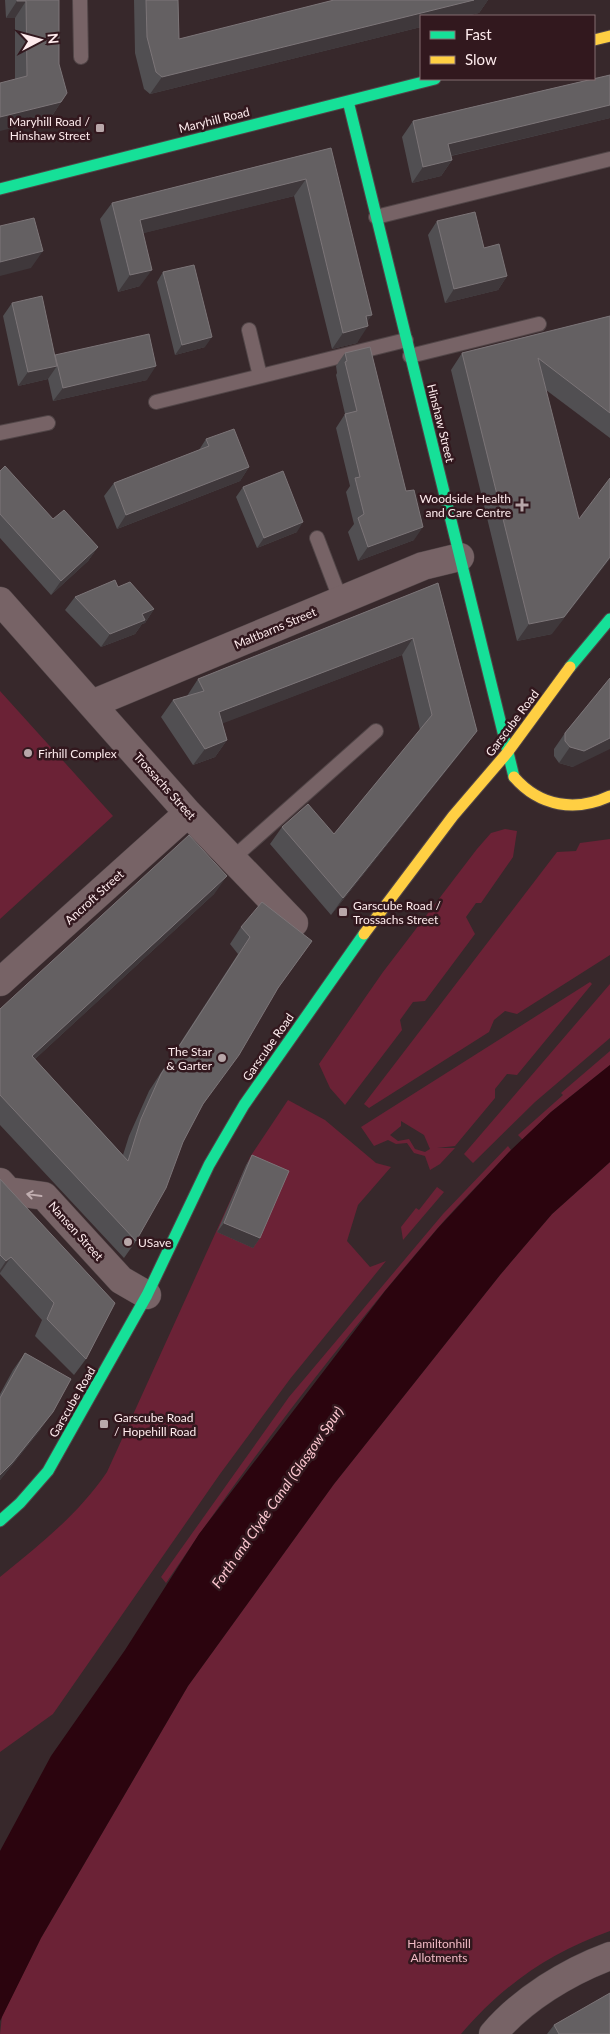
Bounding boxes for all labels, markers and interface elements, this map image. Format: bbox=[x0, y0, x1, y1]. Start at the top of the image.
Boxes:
north arrow bbox=[15, 15, 65, 65]
legend bbox=[420, 15, 595, 80]
text: Fast bbox=[465, 25, 492, 43]
text: N bbox=[44, 32, 62, 45]
text: Slow bbox=[465, 50, 497, 68]
street label: Maryhill Road bbox=[177, 104, 251, 136]
place label: Maryhill Road / Hinshaw Street bbox=[9, 114, 91, 143]
marker: Maryhill Road / Hinshaw Street bbox=[94, 122, 106, 134]
street label: Hinshaw Street bbox=[424, 382, 458, 464]
place label: Woodside Health and Care Centre bbox=[420, 491, 511, 520]
marker: Woodside Health and Care Centre bbox=[515, 498, 529, 512]
street label: Maltbarns Street bbox=[232, 604, 319, 652]
street label: Garscube Road bbox=[482, 687, 542, 759]
place label: Firhill Complex bbox=[38, 746, 117, 761]
marker: Firhill Complex bbox=[22, 747, 34, 759]
street label: Trossachs Street bbox=[131, 749, 200, 823]
street label: Ancroft Street bbox=[61, 866, 127, 927]
place label: Garscube Road / Trossachs Street bbox=[353, 898, 441, 927]
marker: Garscube Road / Trossachs Street bbox=[337, 906, 349, 918]
street label: Garscube Road bbox=[239, 1010, 297, 1084]
place label: The Star & Garter bbox=[166, 1044, 213, 1073]
marker: The Star & Garter bbox=[216, 1052, 228, 1064]
one-way arrow bbox=[27, 1189, 43, 1199]
street label: Nansen Street bbox=[45, 1198, 107, 1264]
place label: USave bbox=[138, 1235, 171, 1250]
marker: USave bbox=[122, 1236, 134, 1248]
street label: Garscube Road bbox=[46, 1364, 98, 1440]
water label: Forth and Clyde Canal (Glasgow Spur) bbox=[208, 1403, 347, 1591]
place label: Garscube Road / Hopehill Road bbox=[114, 1410, 196, 1439]
marker: Garscube Road / Hopehill Road bbox=[98, 1418, 110, 1430]
park label: Hamiltonhill Allotments bbox=[407, 1936, 471, 1965]

